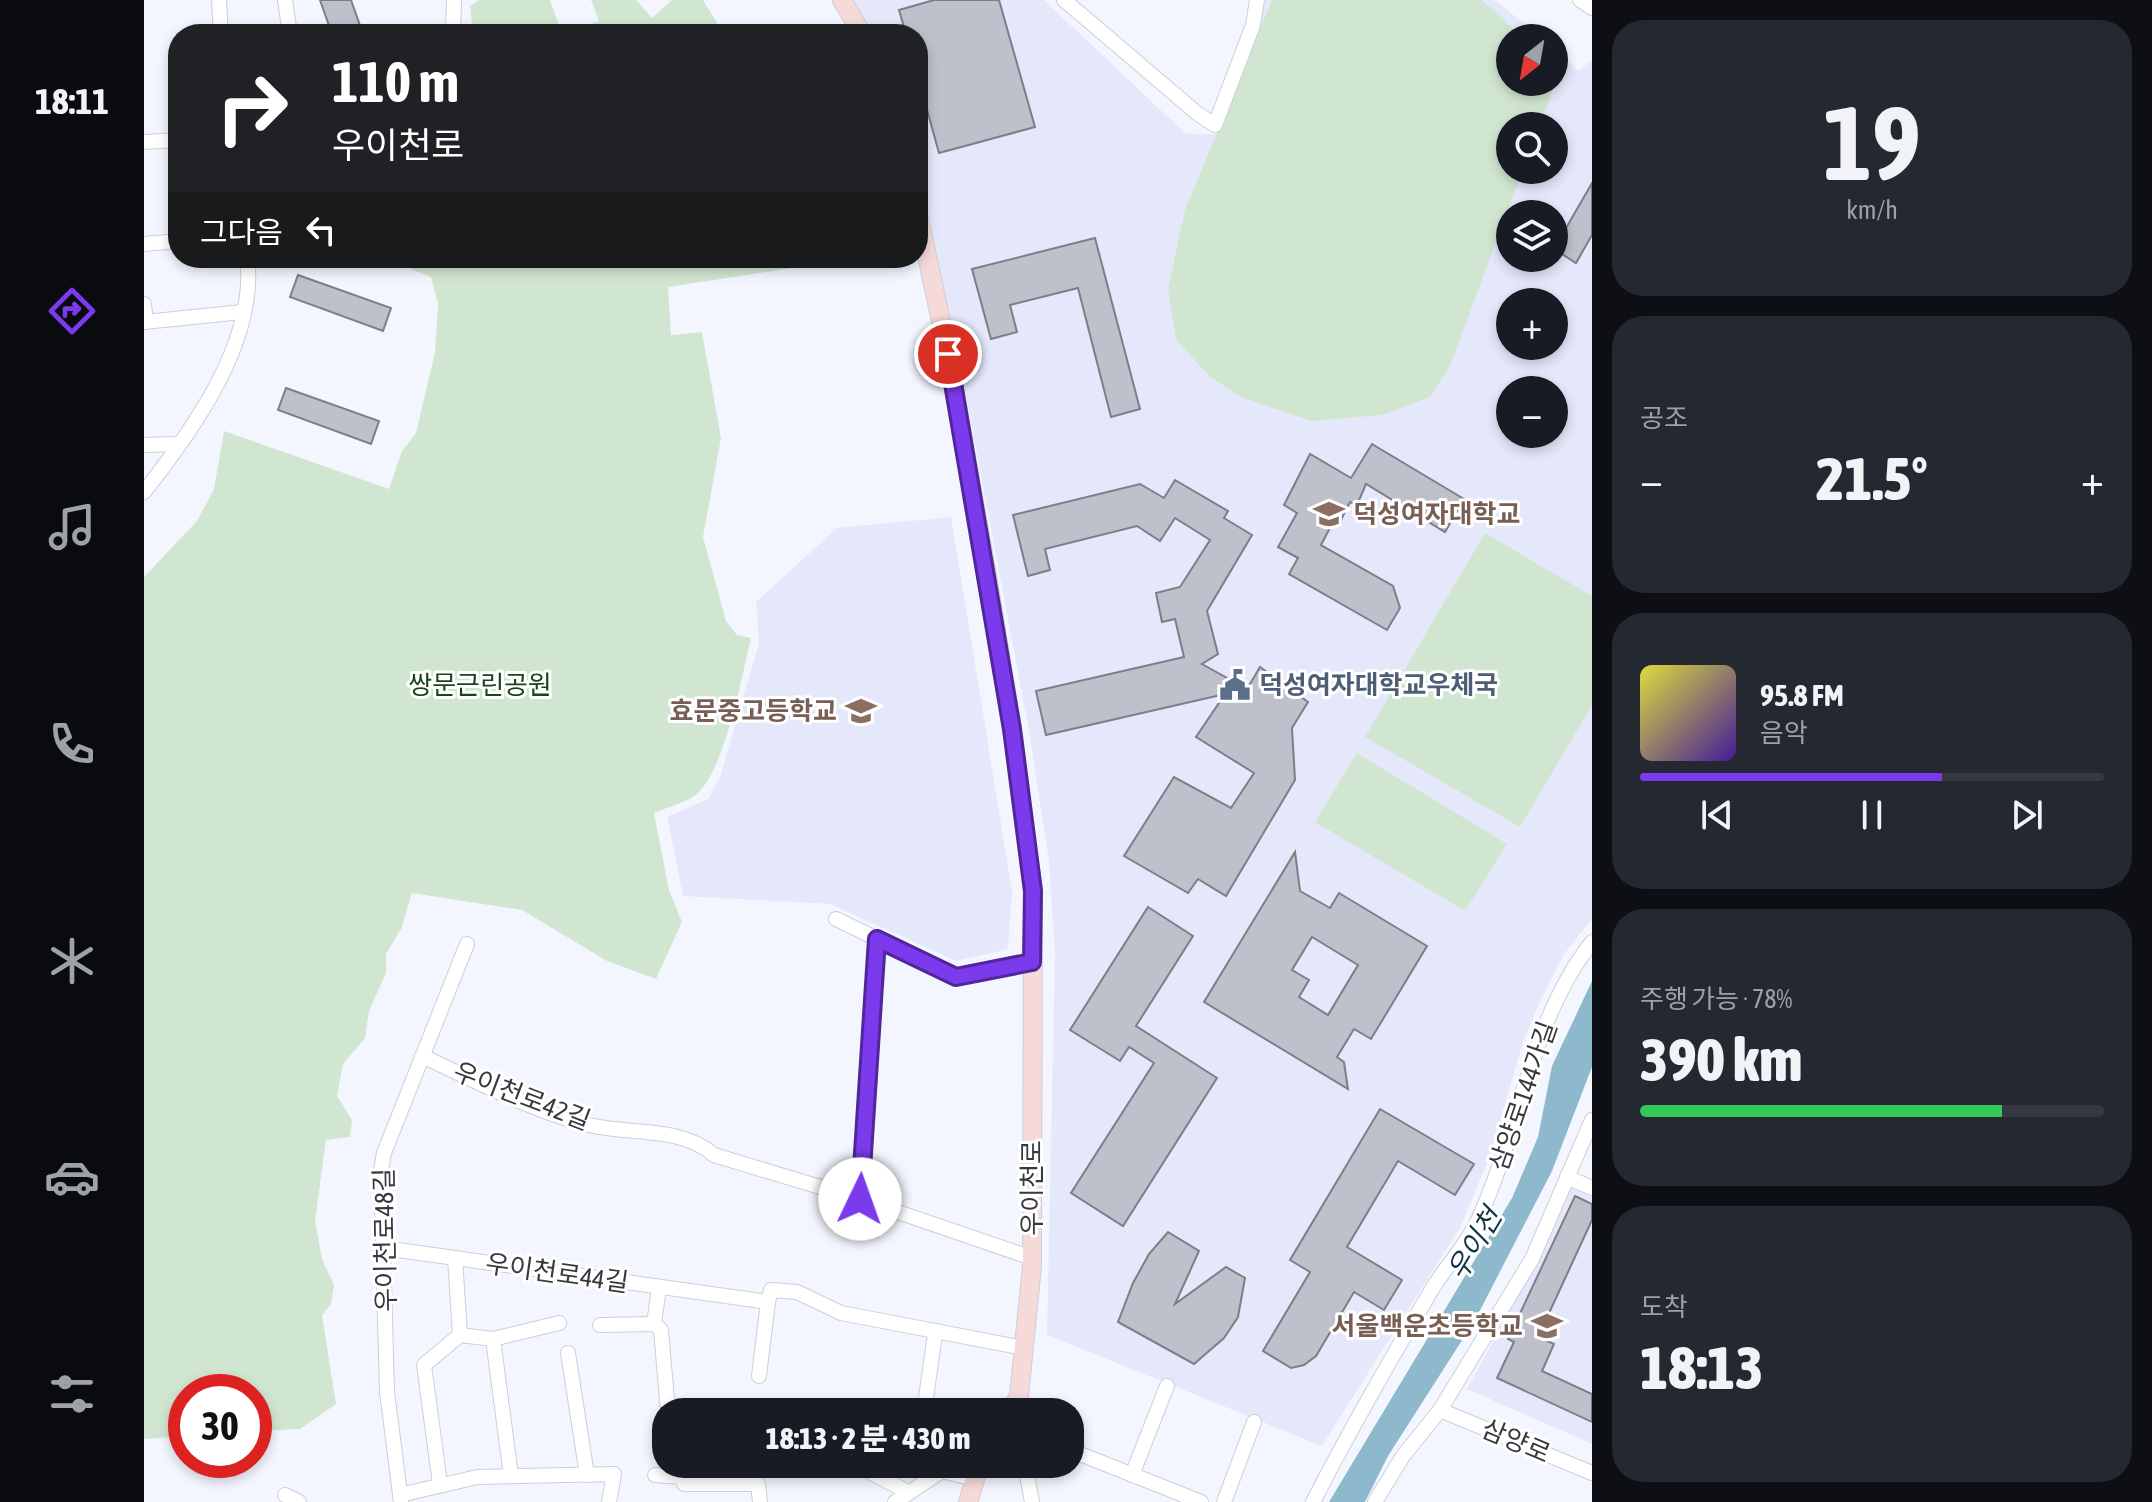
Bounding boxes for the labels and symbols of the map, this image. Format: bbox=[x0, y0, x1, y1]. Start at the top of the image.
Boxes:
north arrow bbox=[1496, 24, 1568, 96]
pin bbox=[914, 320, 982, 388]
school or university icon: 덕성여자대학교 bbox=[1312, 497, 1346, 531]
place label: 덕성여자대학교 bbox=[1353, 499, 1520, 529]
public building icon: 덕성여자대학교우체국 bbox=[1218, 668, 1252, 702]
park label: 쌍문근린공원 bbox=[408, 670, 552, 700]
place label: 덕성여자대학교우체국 bbox=[1259, 670, 1498, 700]
school or university icon: 효문중고등학교 bbox=[844, 694, 878, 728]
place label: 효문중고등학교 bbox=[670, 696, 837, 726]
street label: 삼양로144가길 bbox=[1483, 1017, 1563, 1175]
street label: 우이천로42길 bbox=[449, 1056, 595, 1136]
street label: 우이천로 bbox=[1017, 1140, 1047, 1236]
position arrow bbox=[818, 1157, 902, 1241]
street label: 우이천로48길 bbox=[369, 1168, 401, 1312]
water label: 우이천 bbox=[1440, 1200, 1509, 1285]
street label: 우이천로44길 bbox=[484, 1248, 630, 1298]
school or university icon: 서울백운초등학교 bbox=[1530, 1309, 1564, 1343]
place label: 서울백운초등학교 bbox=[1332, 1311, 1523, 1341]
speed limit sign: 30 bbox=[168, 1374, 272, 1478]
street label: 삼양로 bbox=[1477, 1413, 1555, 1469]

